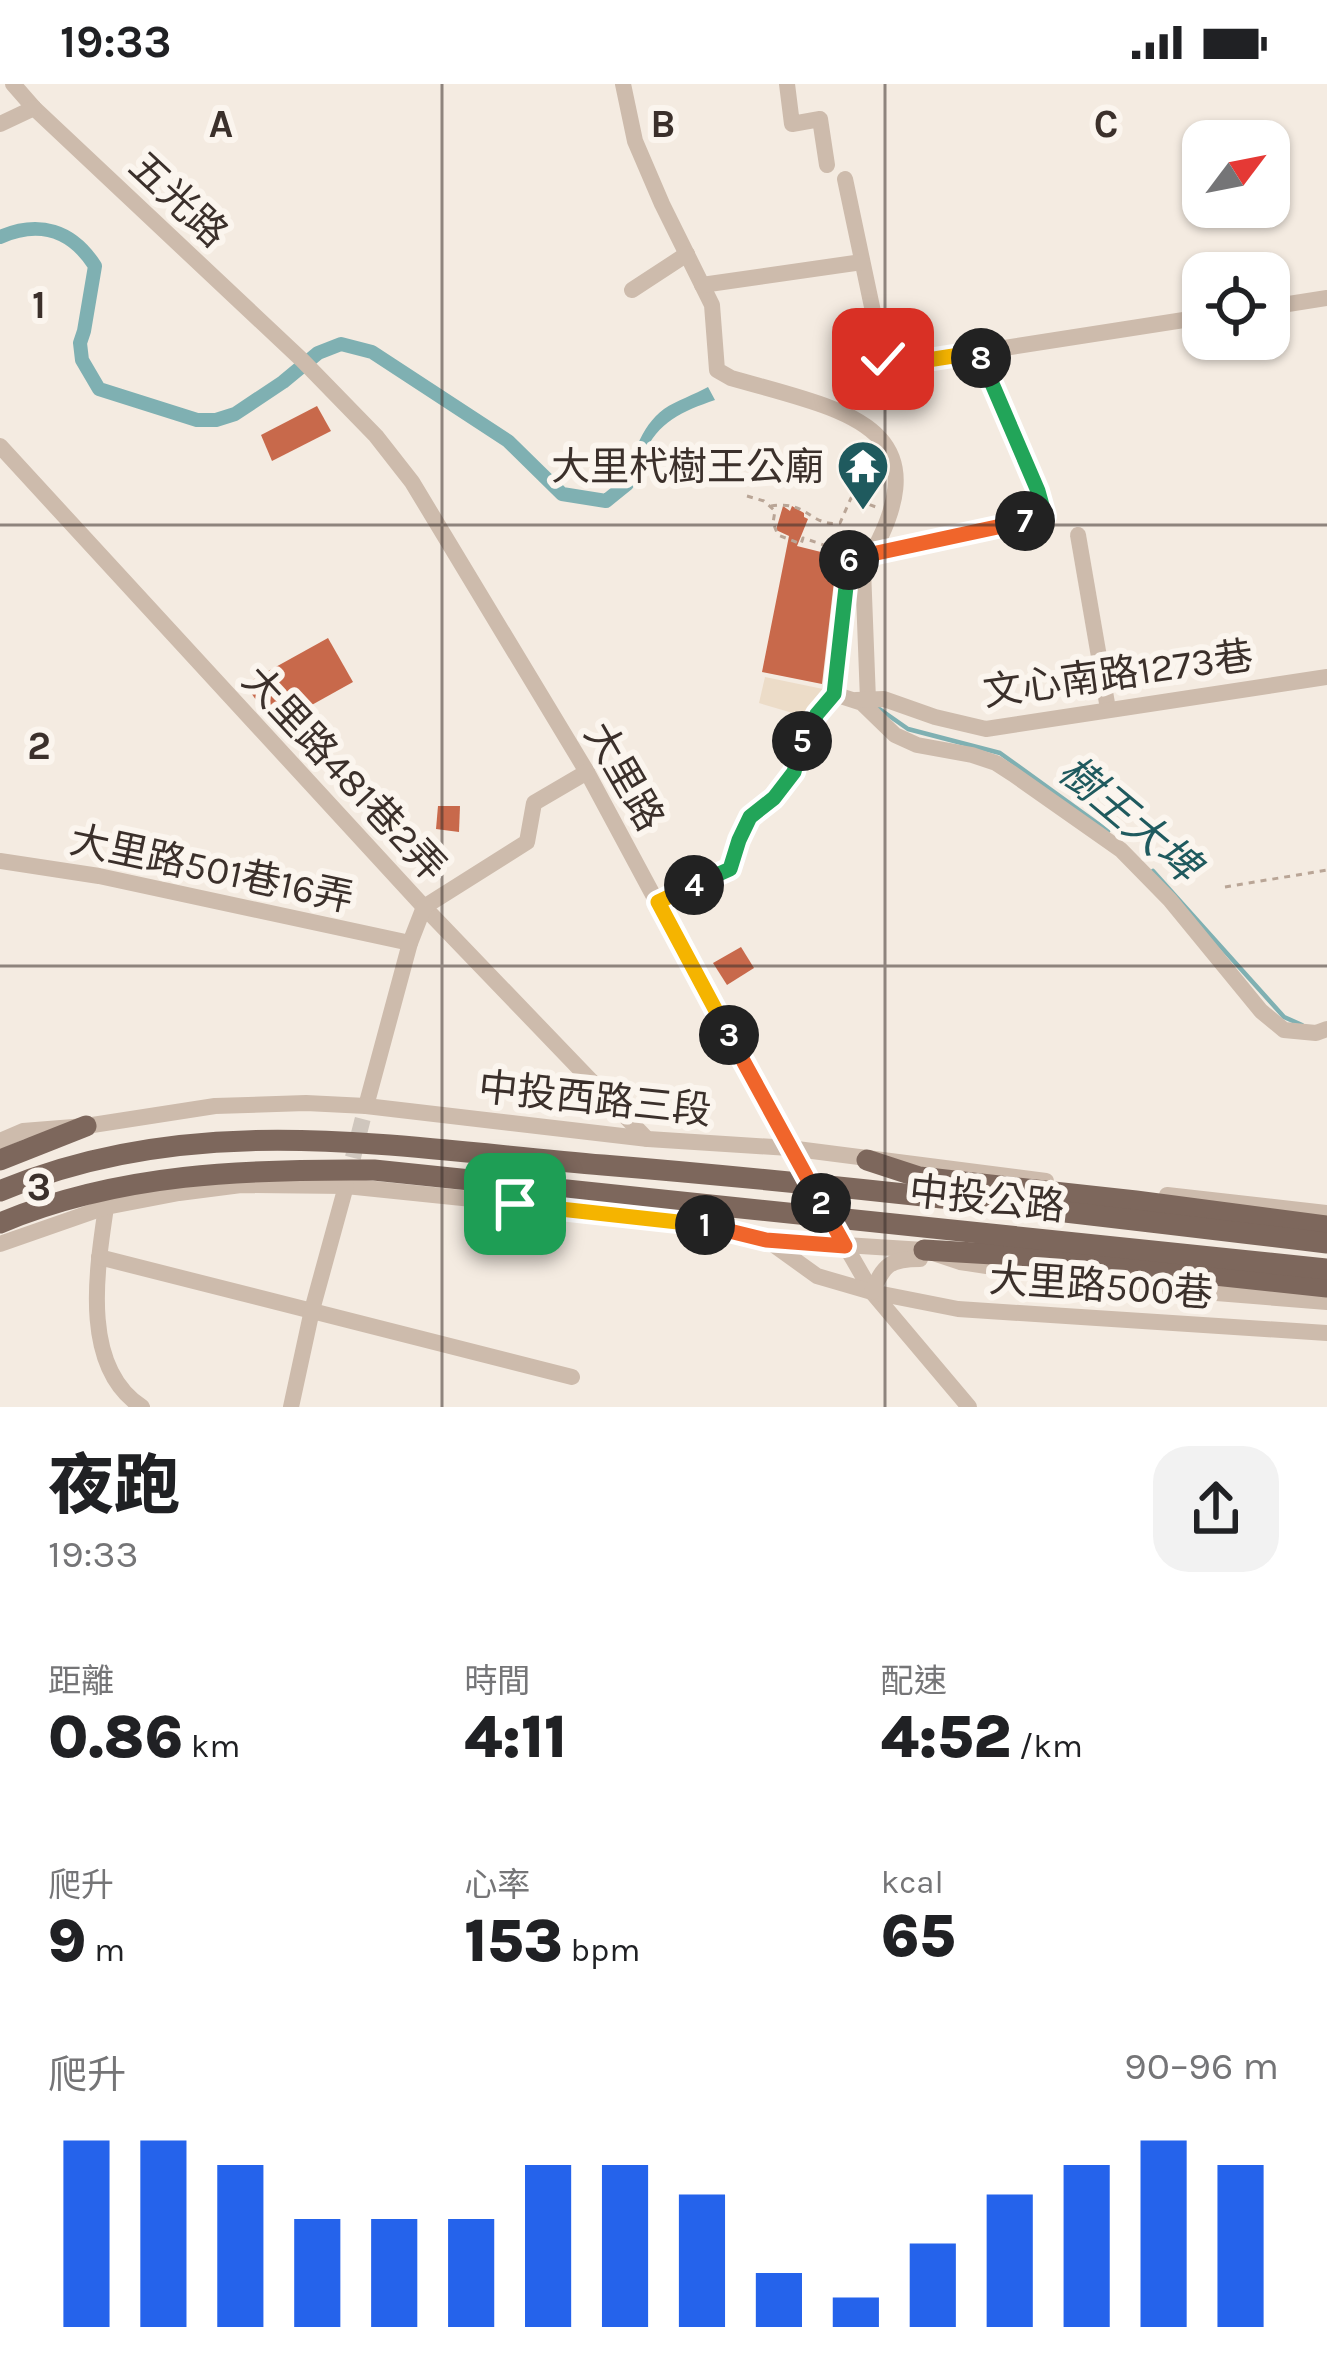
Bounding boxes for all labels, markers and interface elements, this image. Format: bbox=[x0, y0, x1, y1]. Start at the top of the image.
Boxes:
text: 19:33 bbox=[60, 16, 172, 68]
text: A bbox=[209, 101, 233, 147]
text: B bbox=[650, 101, 676, 147]
text: C bbox=[1094, 101, 1118, 147]
north arrow bbox=[1182, 120, 1290, 228]
map controls bbox=[1182, 120, 1290, 360]
street label: 五光路 bbox=[120, 143, 237, 256]
button: locate bbox=[1182, 252, 1290, 360]
text: 1 bbox=[32, 282, 46, 328]
pin bbox=[832, 308, 934, 410]
icon: check bbox=[850, 326, 916, 392]
pin: 8 bbox=[951, 328, 1011, 388]
text: 8 bbox=[970, 339, 992, 377]
temple icon: 大里杙樹王公廟 bbox=[835, 438, 891, 512]
place label: 大里杙樹王公廟 bbox=[551, 444, 824, 490]
pin: 7 bbox=[995, 491, 1055, 551]
text: 7 bbox=[1017, 502, 1033, 540]
pin: 6 bbox=[819, 530, 879, 590]
text: 6 bbox=[839, 541, 859, 579]
street label: 文心南路1273巷 bbox=[980, 632, 1256, 716]
street label: 大里路481巷2弄 bbox=[233, 657, 455, 890]
pin: 5 bbox=[772, 711, 832, 771]
street label: 大里路 bbox=[575, 714, 673, 839]
text: 5 bbox=[792, 722, 812, 760]
text: 2 bbox=[27, 723, 51, 769]
water label: 樹王大埤 bbox=[1049, 746, 1214, 895]
street label: 大里路501巷16弄 bbox=[66, 817, 358, 921]
pin: 4 bbox=[664, 855, 724, 915]
text: 4 bbox=[684, 866, 704, 904]
pin: 3 bbox=[699, 1005, 759, 1065]
text: 3 bbox=[719, 1016, 739, 1054]
street label: 中投西路三段 bbox=[476, 1064, 714, 1134]
pin bbox=[464, 1153, 566, 1255]
text: 3 bbox=[27, 1164, 51, 1210]
street label: 中投公路 bbox=[907, 1168, 1067, 1230]
icon: arrive bbox=[482, 1171, 548, 1237]
pin: 2 bbox=[791, 1173, 851, 1233]
text: 2 bbox=[811, 1184, 831, 1222]
pin: 1 bbox=[675, 1195, 735, 1255]
text: 1 bbox=[699, 1206, 711, 1244]
street label: 大里路500巷 bbox=[987, 1255, 1214, 1317]
button: share bbox=[1153, 1446, 1279, 1572]
text: 夜跑 bbox=[48, 1447, 180, 1525]
text: 19:33 bbox=[48, 1531, 139, 1577]
text: 距離 bbox=[48, 1662, 114, 1700]
text: 時間 bbox=[464, 1662, 530, 1700]
text: 配速 bbox=[881, 1662, 947, 1700]
text: 0.86 bbox=[48, 1702, 183, 1772]
text: 4:11 bbox=[464, 1702, 567, 1772]
text: 4:52 bbox=[881, 1702, 1011, 1772]
text: km bbox=[183, 1727, 240, 1765]
text: /km bbox=[1011, 1727, 1083, 1765]
text: kcal bbox=[881, 1863, 944, 1901]
text: 爬升 bbox=[48, 1866, 114, 1904]
text: 心率 bbox=[464, 1866, 530, 1904]
text: 65 bbox=[881, 1901, 955, 1971]
text: 9 bbox=[48, 1906, 87, 1976]
text: 153 bbox=[464, 1906, 563, 1976]
text: m bbox=[87, 1931, 125, 1969]
text: bpm bbox=[563, 1931, 640, 1969]
text: 90–96 m bbox=[1124, 2043, 1279, 2089]
text: 爬升 bbox=[48, 2052, 126, 2098]

